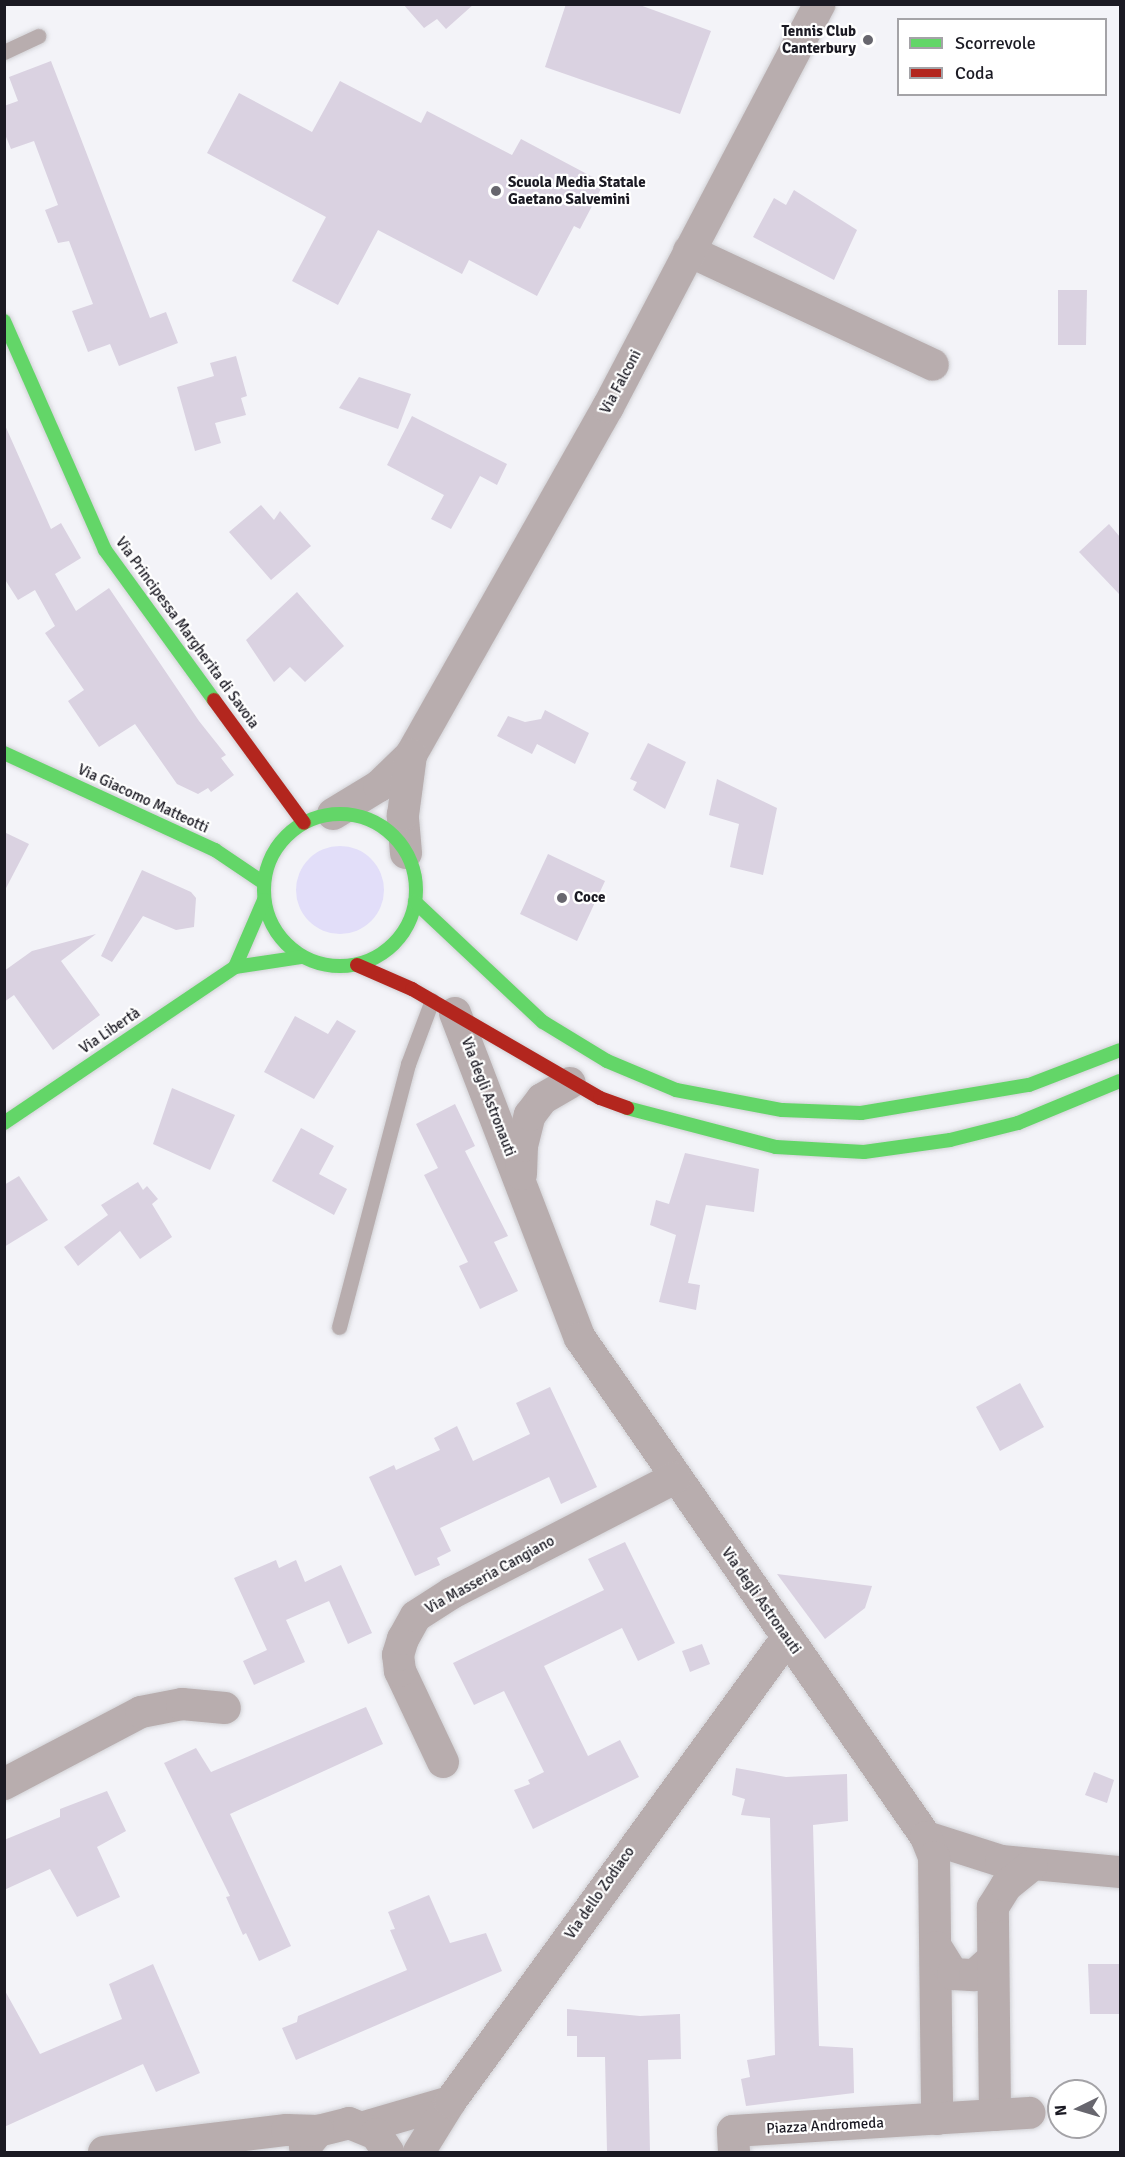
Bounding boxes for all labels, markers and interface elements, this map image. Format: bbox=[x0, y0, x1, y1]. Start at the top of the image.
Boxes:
legend bbox=[897, 18, 1107, 96]
place label: Tennis Club Canterbury bbox=[781, 22, 856, 57]
text: Scorrevole bbox=[955, 32, 1036, 54]
marker: Tennis Club Canterbury bbox=[861, 33, 875, 47]
text: Coda bbox=[955, 62, 994, 84]
place label: Scuola Media Statale Gaetano Salvemini bbox=[508, 173, 646, 208]
marker: Scuola Media Statale Gaetano Salvemini bbox=[489, 184, 503, 198]
street label: Via Falconi bbox=[597, 347, 645, 417]
street label: Via Principessa Margherita di Savoia bbox=[111, 534, 263, 732]
street label: Via Giacomo Matteotti bbox=[75, 761, 211, 837]
place label: Coce bbox=[574, 889, 605, 907]
marker: Coce bbox=[555, 891, 569, 905]
street label: Via Libertà bbox=[76, 1004, 144, 1058]
street label: Via degli Astronauti bbox=[457, 1035, 519, 1159]
street label: Via Masseria Cangiano bbox=[422, 1532, 558, 1618]
street label: Via degli Astronauti bbox=[717, 1544, 805, 1658]
street label: Via dello Zodiaco bbox=[561, 1843, 639, 1943]
north arrow bbox=[1047, 2079, 1107, 2139]
text: N bbox=[1051, 2104, 1072, 2117]
street label: Piazza Andromeda bbox=[766, 2114, 884, 2138]

